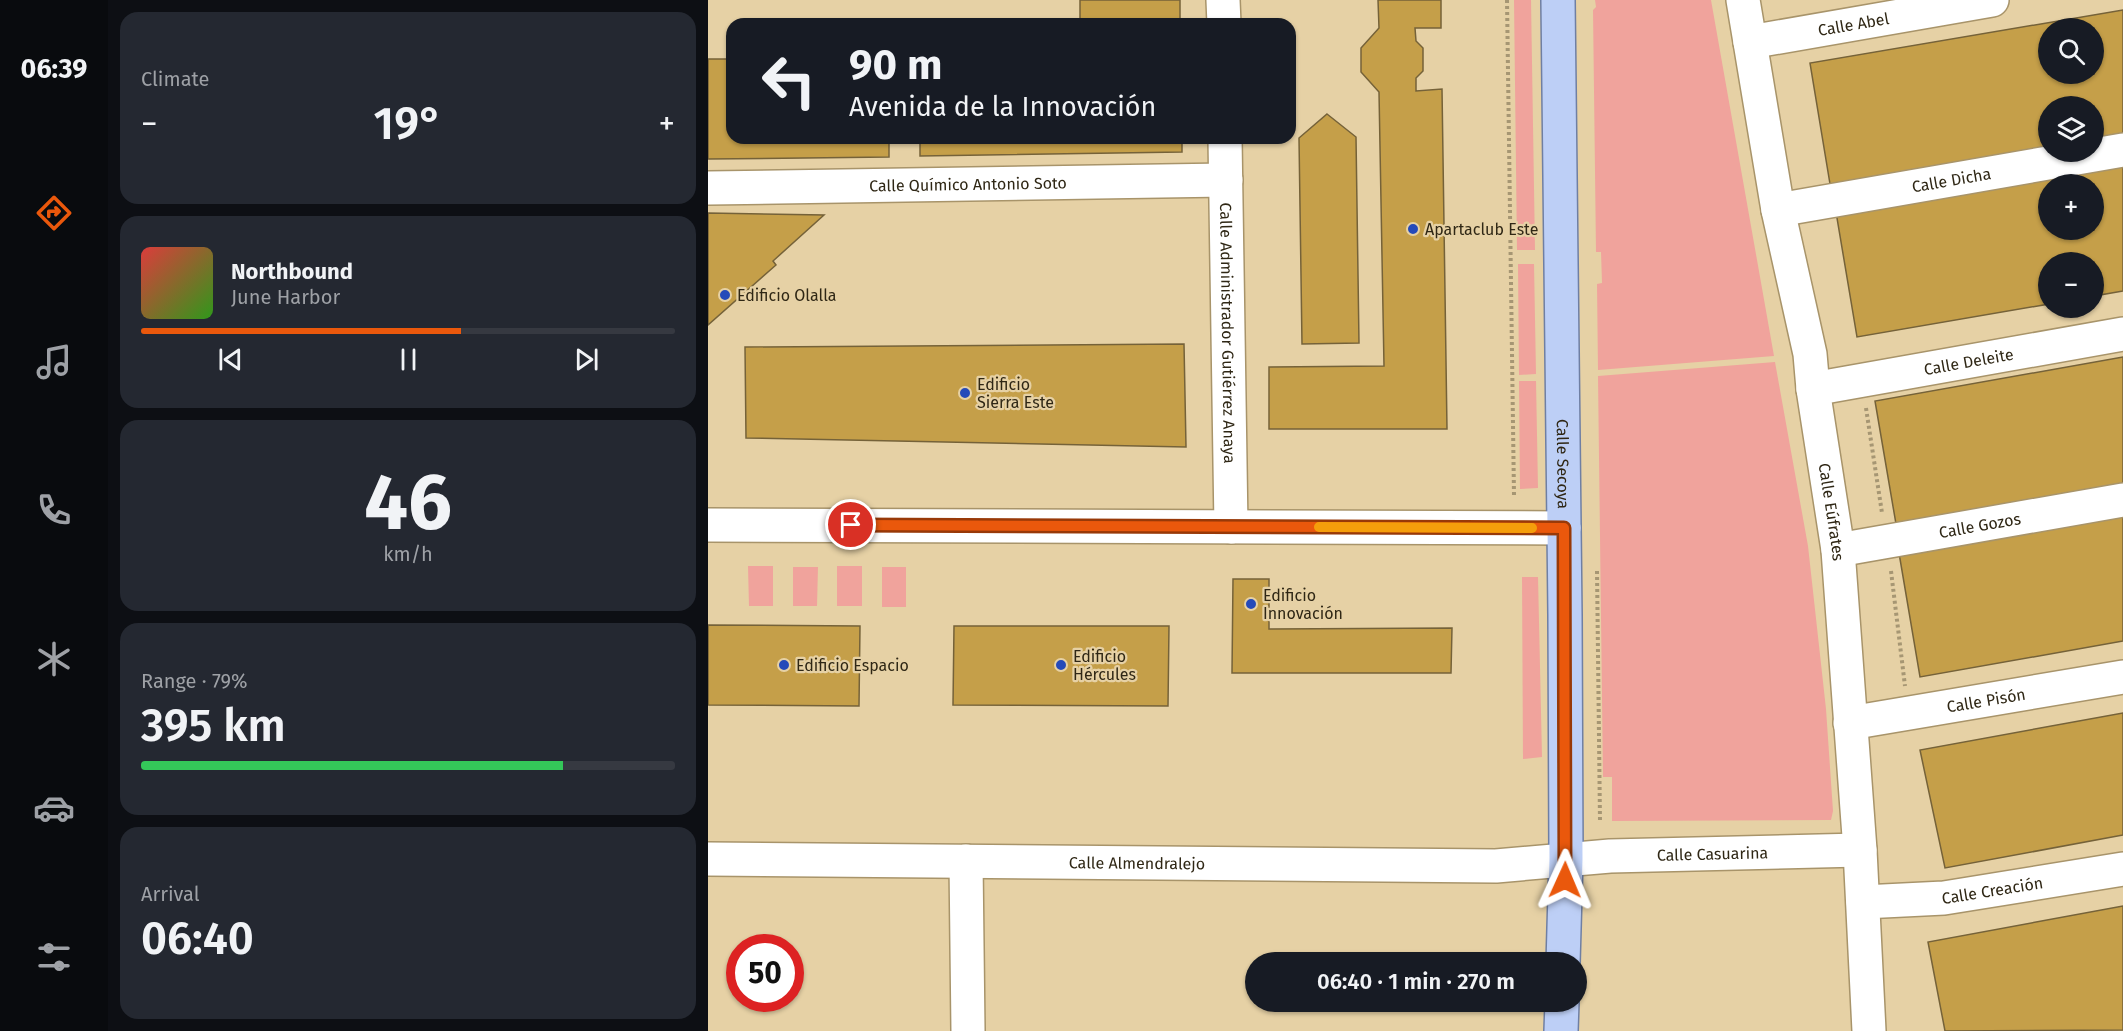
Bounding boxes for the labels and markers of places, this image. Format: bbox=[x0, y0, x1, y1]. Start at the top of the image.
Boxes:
place label: Apartaclub Este bbox=[1425, 220, 1538, 239]
marker: Apartaclub Este bbox=[1406, 222, 1420, 236]
place label: Edificio Olalla bbox=[737, 286, 837, 305]
marker: Edificio Olalla bbox=[718, 288, 732, 302]
place label: Edificio Sierra Este bbox=[977, 375, 1054, 412]
marker: Edificio Sierra Este bbox=[958, 386, 972, 400]
pin bbox=[825, 499, 876, 550]
place label: Edificio Innovación bbox=[1263, 586, 1343, 623]
marker: Edificio Innovación bbox=[1244, 597, 1258, 611]
place label: Edificio Hércules bbox=[1073, 647, 1136, 684]
place label: Edificio Espacio bbox=[796, 656, 909, 675]
marker: Edificio Espacio bbox=[777, 658, 791, 672]
marker: Edificio Hércules bbox=[1054, 658, 1068, 672]

